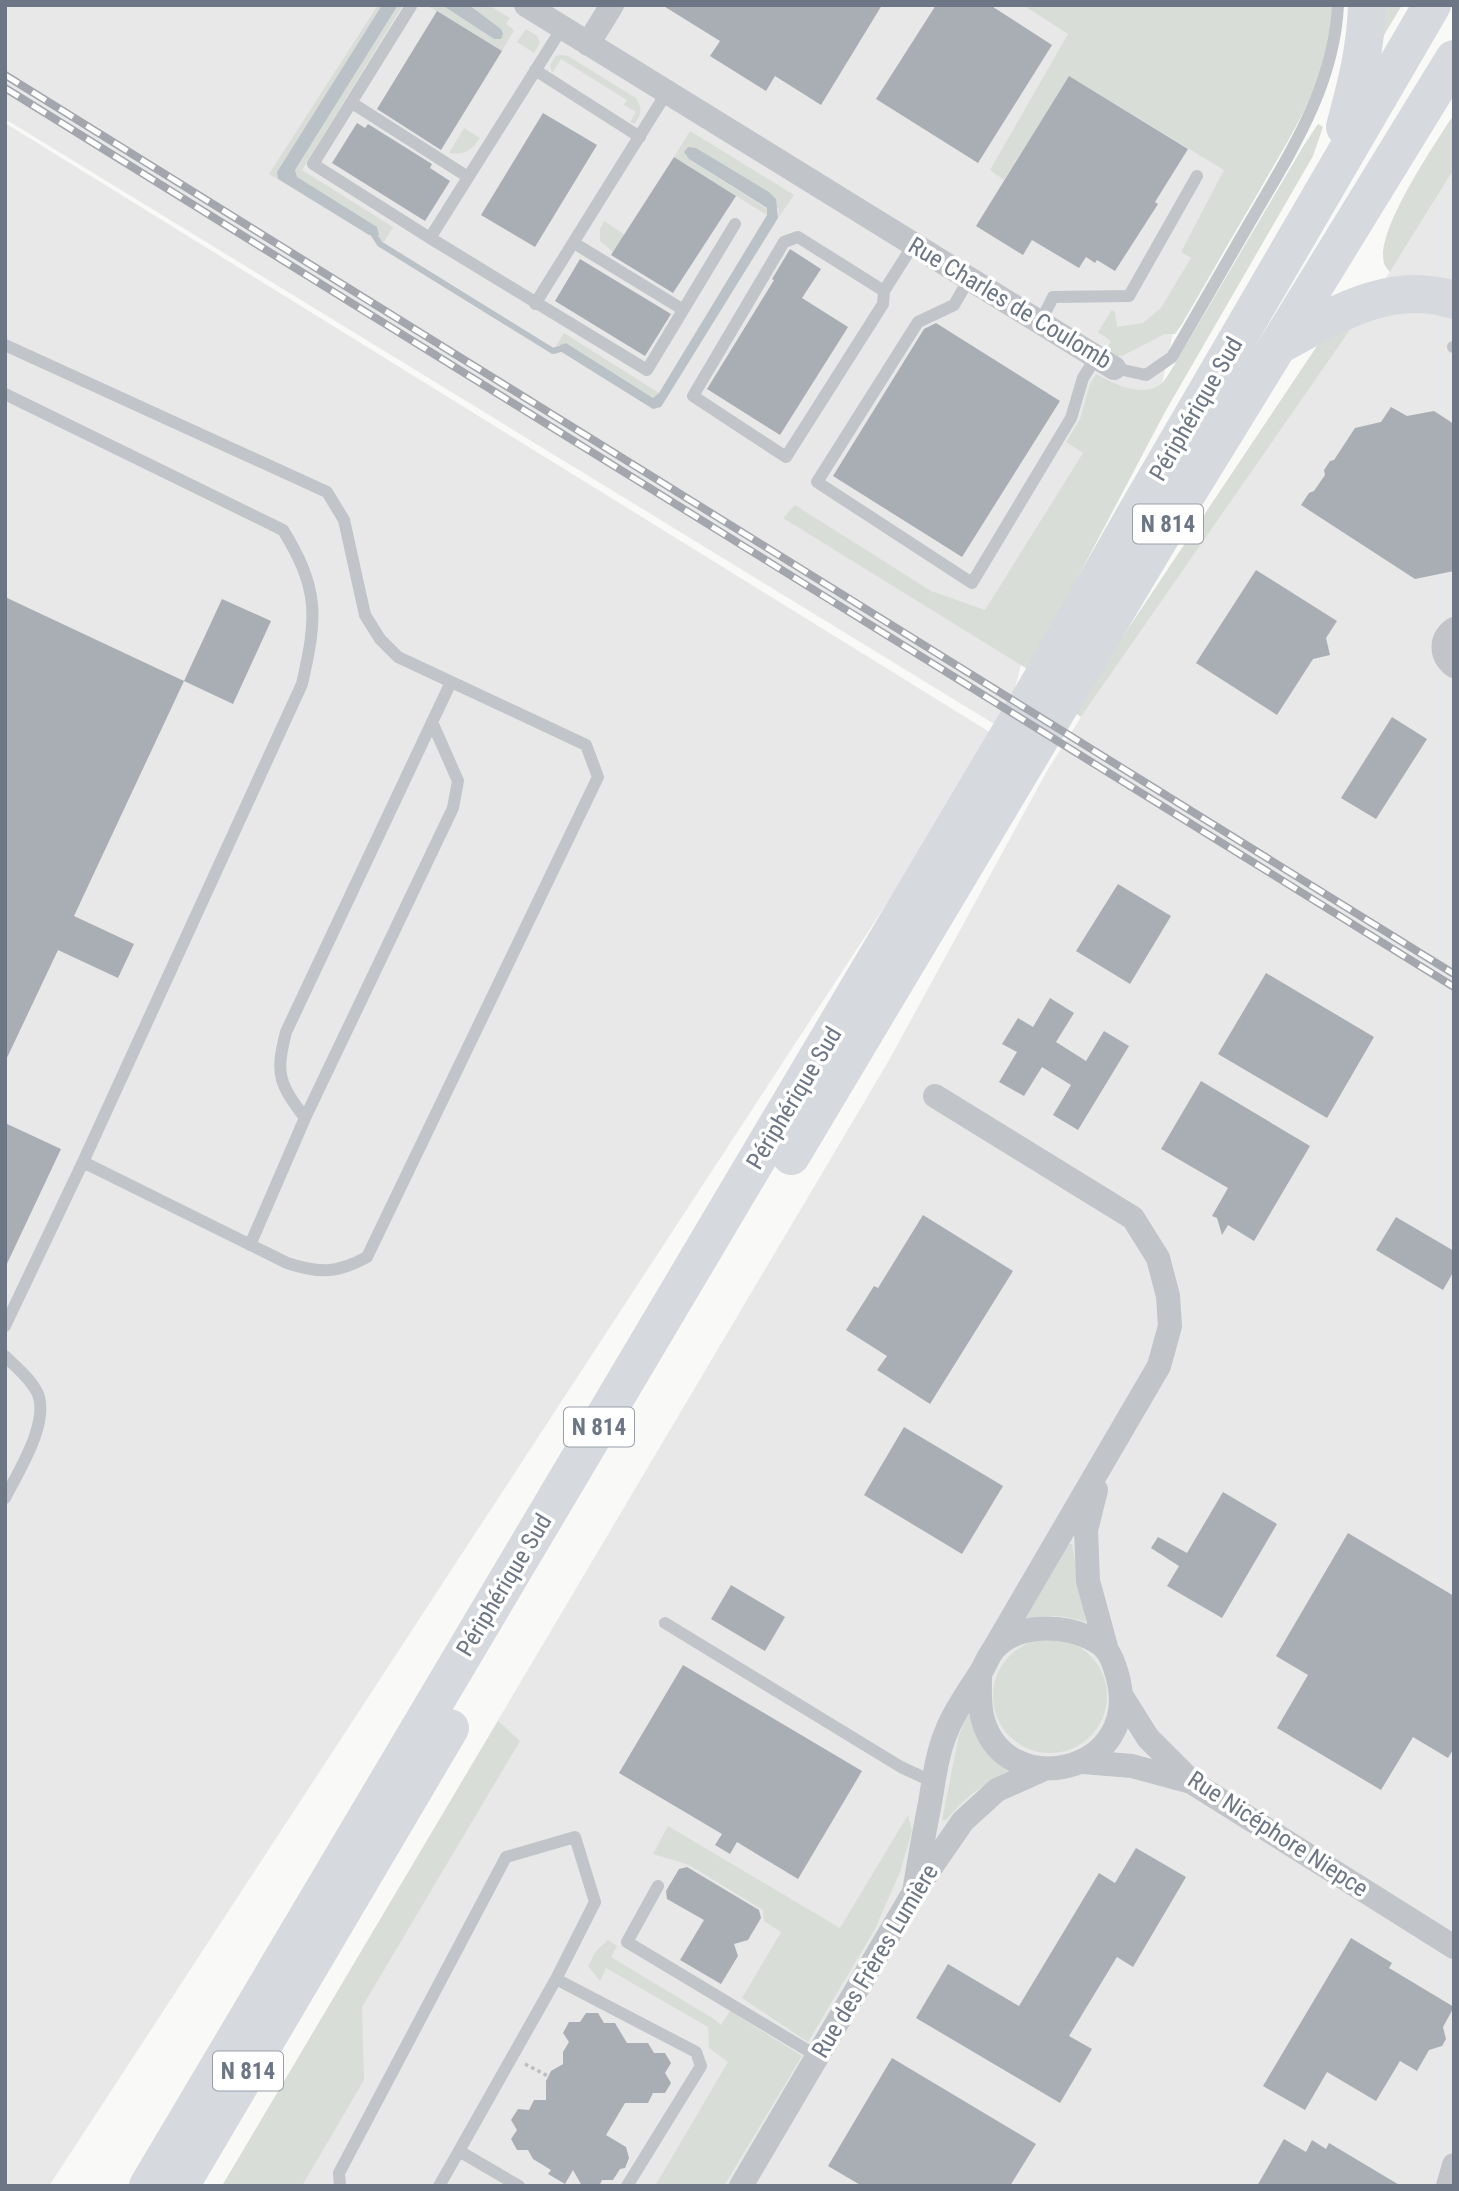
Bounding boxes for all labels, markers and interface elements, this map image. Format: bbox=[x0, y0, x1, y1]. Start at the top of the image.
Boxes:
street label: Rue Charles de Coulomb bbox=[903, 231, 1117, 375]
street label: Périphérique Sud bbox=[1144, 332, 1248, 486]
road number: N 814 bbox=[1133, 504, 1203, 544]
street label: Périphérique Sud bbox=[741, 1022, 847, 1174]
road number: N 814 bbox=[564, 1408, 634, 1446]
street label: Périphérique Sud bbox=[451, 1509, 557, 1661]
street label: Rue Nicéphore Niepce bbox=[1183, 1765, 1373, 1903]
street label: Rue des Frères Lumière bbox=[806, 1859, 944, 2063]
road number: N 814 bbox=[213, 2052, 283, 2090]

